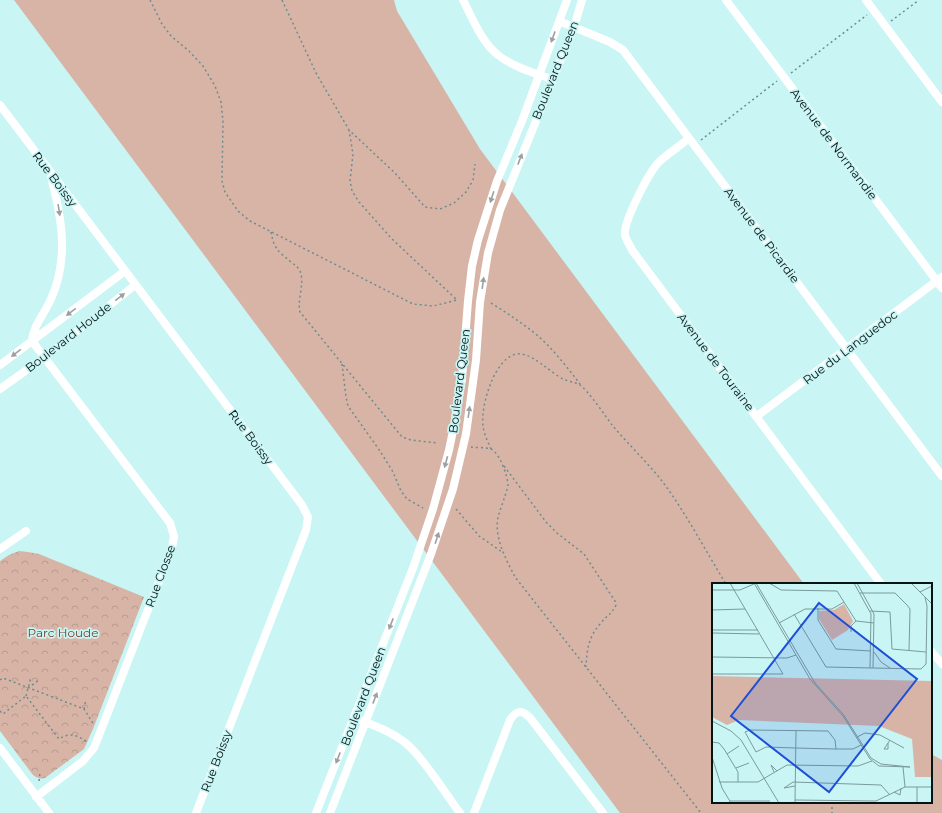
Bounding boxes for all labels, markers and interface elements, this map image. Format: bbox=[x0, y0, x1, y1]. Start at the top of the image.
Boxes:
street label: Boulevard Queen bbox=[528, 18, 582, 122]
one-way arrow bbox=[550, 31, 556, 43]
street label: Avenue de Normandie bbox=[787, 85, 881, 203]
street label: Rue Boissy bbox=[29, 148, 81, 210]
one-way arrow bbox=[517, 152, 523, 164]
street label: Avenue de Picardie bbox=[721, 184, 803, 286]
one-way arrow bbox=[489, 192, 495, 204]
one-way arrow bbox=[57, 204, 63, 217]
one-way arrow bbox=[480, 277, 486, 289]
one-way arrow bbox=[114, 293, 125, 302]
street label: Boulevard Houde bbox=[22, 299, 114, 375]
street label: Rue du Languedoc bbox=[800, 306, 901, 388]
one-way arrow bbox=[66, 307, 77, 316]
street label: Avenue de Touraine bbox=[674, 310, 758, 414]
street label: Boulevard Queen bbox=[445, 328, 473, 434]
one-way arrow bbox=[11, 349, 22, 357]
street label: Rue Boissy bbox=[225, 406, 277, 468]
one-way arrow bbox=[466, 406, 472, 418]
one-way arrow bbox=[443, 457, 449, 469]
one-way arrow bbox=[434, 531, 440, 543]
street label: Rue Closse bbox=[142, 543, 178, 609]
inset map bbox=[712, 583, 932, 803]
one-way arrow bbox=[387, 619, 393, 631]
park label: Parc Houde bbox=[28, 625, 98, 640]
street label: Boulevard Queen bbox=[337, 644, 389, 748]
one-way arrow bbox=[372, 692, 378, 704]
street label: Rue Boissy bbox=[197, 727, 235, 794]
one-way arrow bbox=[334, 753, 340, 765]

